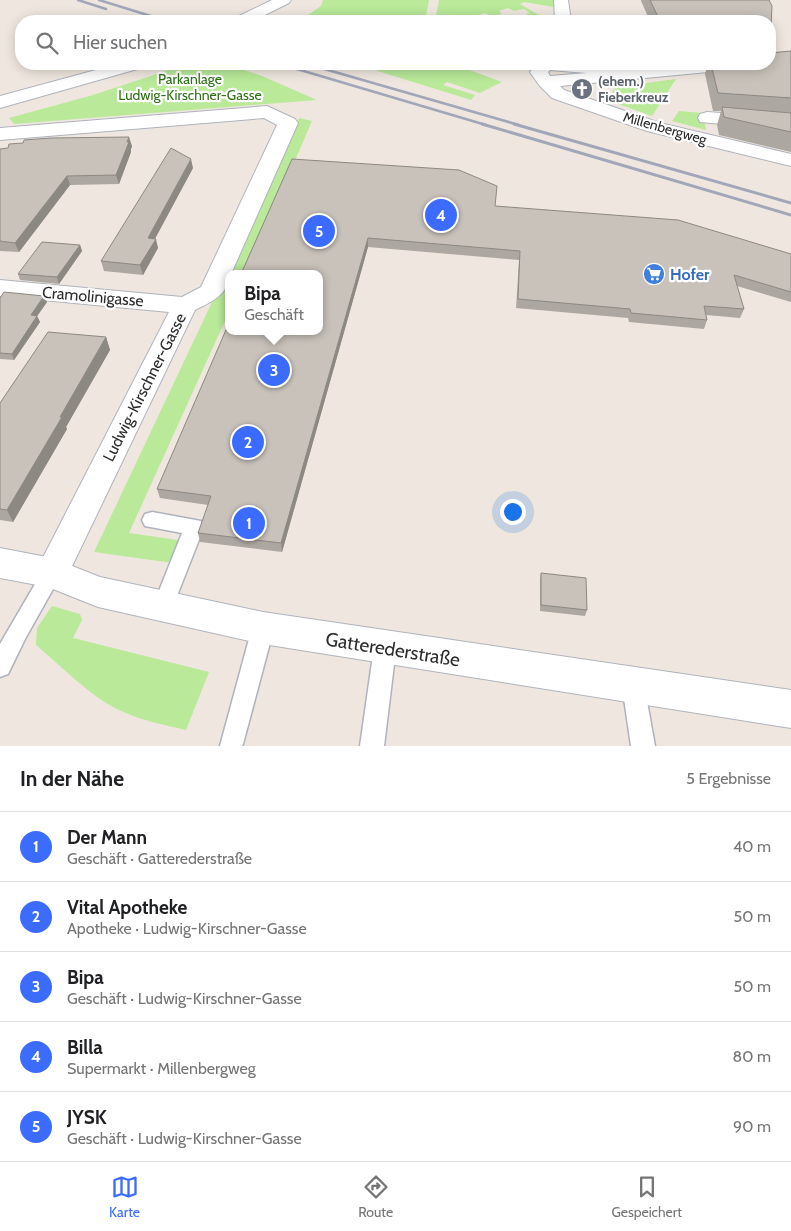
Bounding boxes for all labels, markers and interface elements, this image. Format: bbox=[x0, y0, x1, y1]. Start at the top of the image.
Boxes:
search box bbox=[15, 15, 776, 70]
icon: search bbox=[33, 29, 61, 57]
text: Hier suchen bbox=[73, 31, 167, 54]
park label: Parkanlage Ludwig-Kirschner-Gasse bbox=[118, 70, 262, 104]
place label: (ehem.) Fieberkreuz bbox=[598, 72, 669, 106]
church icon: (ehem.) Fieberkreuz bbox=[570, 77, 594, 101]
street label: Millenbergweg bbox=[621, 107, 710, 149]
pin: 4 bbox=[425, 196, 457, 234]
pin: 5 bbox=[303, 212, 335, 250]
supermarket icon: Hofer bbox=[642, 262, 666, 286]
place label: Hofer bbox=[670, 265, 710, 284]
popup bbox=[225, 270, 323, 335]
text: Bipa bbox=[244, 282, 281, 305]
street label: Cramolinigasse bbox=[41, 283, 144, 310]
text: Geschäft bbox=[244, 305, 304, 324]
street label: Ludwig-Kirschner-Gasse bbox=[99, 310, 190, 465]
pin: 3 bbox=[258, 351, 290, 389]
pin: 2 bbox=[232, 423, 264, 461]
your location bbox=[500, 499, 526, 525]
pin: 1 bbox=[233, 504, 265, 542]
street label: Gatterederstraße bbox=[324, 628, 462, 672]
text: In der Nähe bbox=[20, 766, 124, 791]
text: 5 Ergebnisse bbox=[686, 769, 771, 788]
text: Der Mann bbox=[67, 826, 147, 849]
text: 1 bbox=[33, 837, 39, 856]
text: 40 m bbox=[733, 837, 771, 856]
text: Geschäft · Gatterederstraße bbox=[67, 849, 252, 868]
text: Vital Apotheke bbox=[67, 896, 187, 919]
text: 2 bbox=[32, 907, 40, 926]
text: 50 m bbox=[734, 907, 771, 926]
text: Apotheke · Ludwig-Kirschner-Gasse bbox=[67, 919, 307, 938]
text: Bipa bbox=[67, 966, 104, 989]
text: 3 bbox=[32, 977, 40, 996]
text: 50 m bbox=[734, 977, 771, 996]
text: Geschäft · Ludwig-Kirschner-Gasse bbox=[67, 989, 302, 1008]
text: Billa bbox=[67, 1036, 103, 1059]
text: 4 bbox=[31, 1047, 41, 1066]
text: 80 m bbox=[733, 1047, 771, 1066]
text: Supermarkt · Millenbergweg bbox=[67, 1059, 256, 1078]
text: JYSK bbox=[67, 1106, 107, 1129]
text: 5 bbox=[32, 1117, 40, 1136]
text: 90 m bbox=[733, 1117, 771, 1136]
text: Geschäft · Ludwig-Kirschner-Gasse bbox=[67, 1129, 302, 1148]
tab: Karte bbox=[109, 1173, 140, 1221]
tab: Route bbox=[358, 1173, 393, 1221]
tab: Gespeichert bbox=[611, 1173, 682, 1221]

